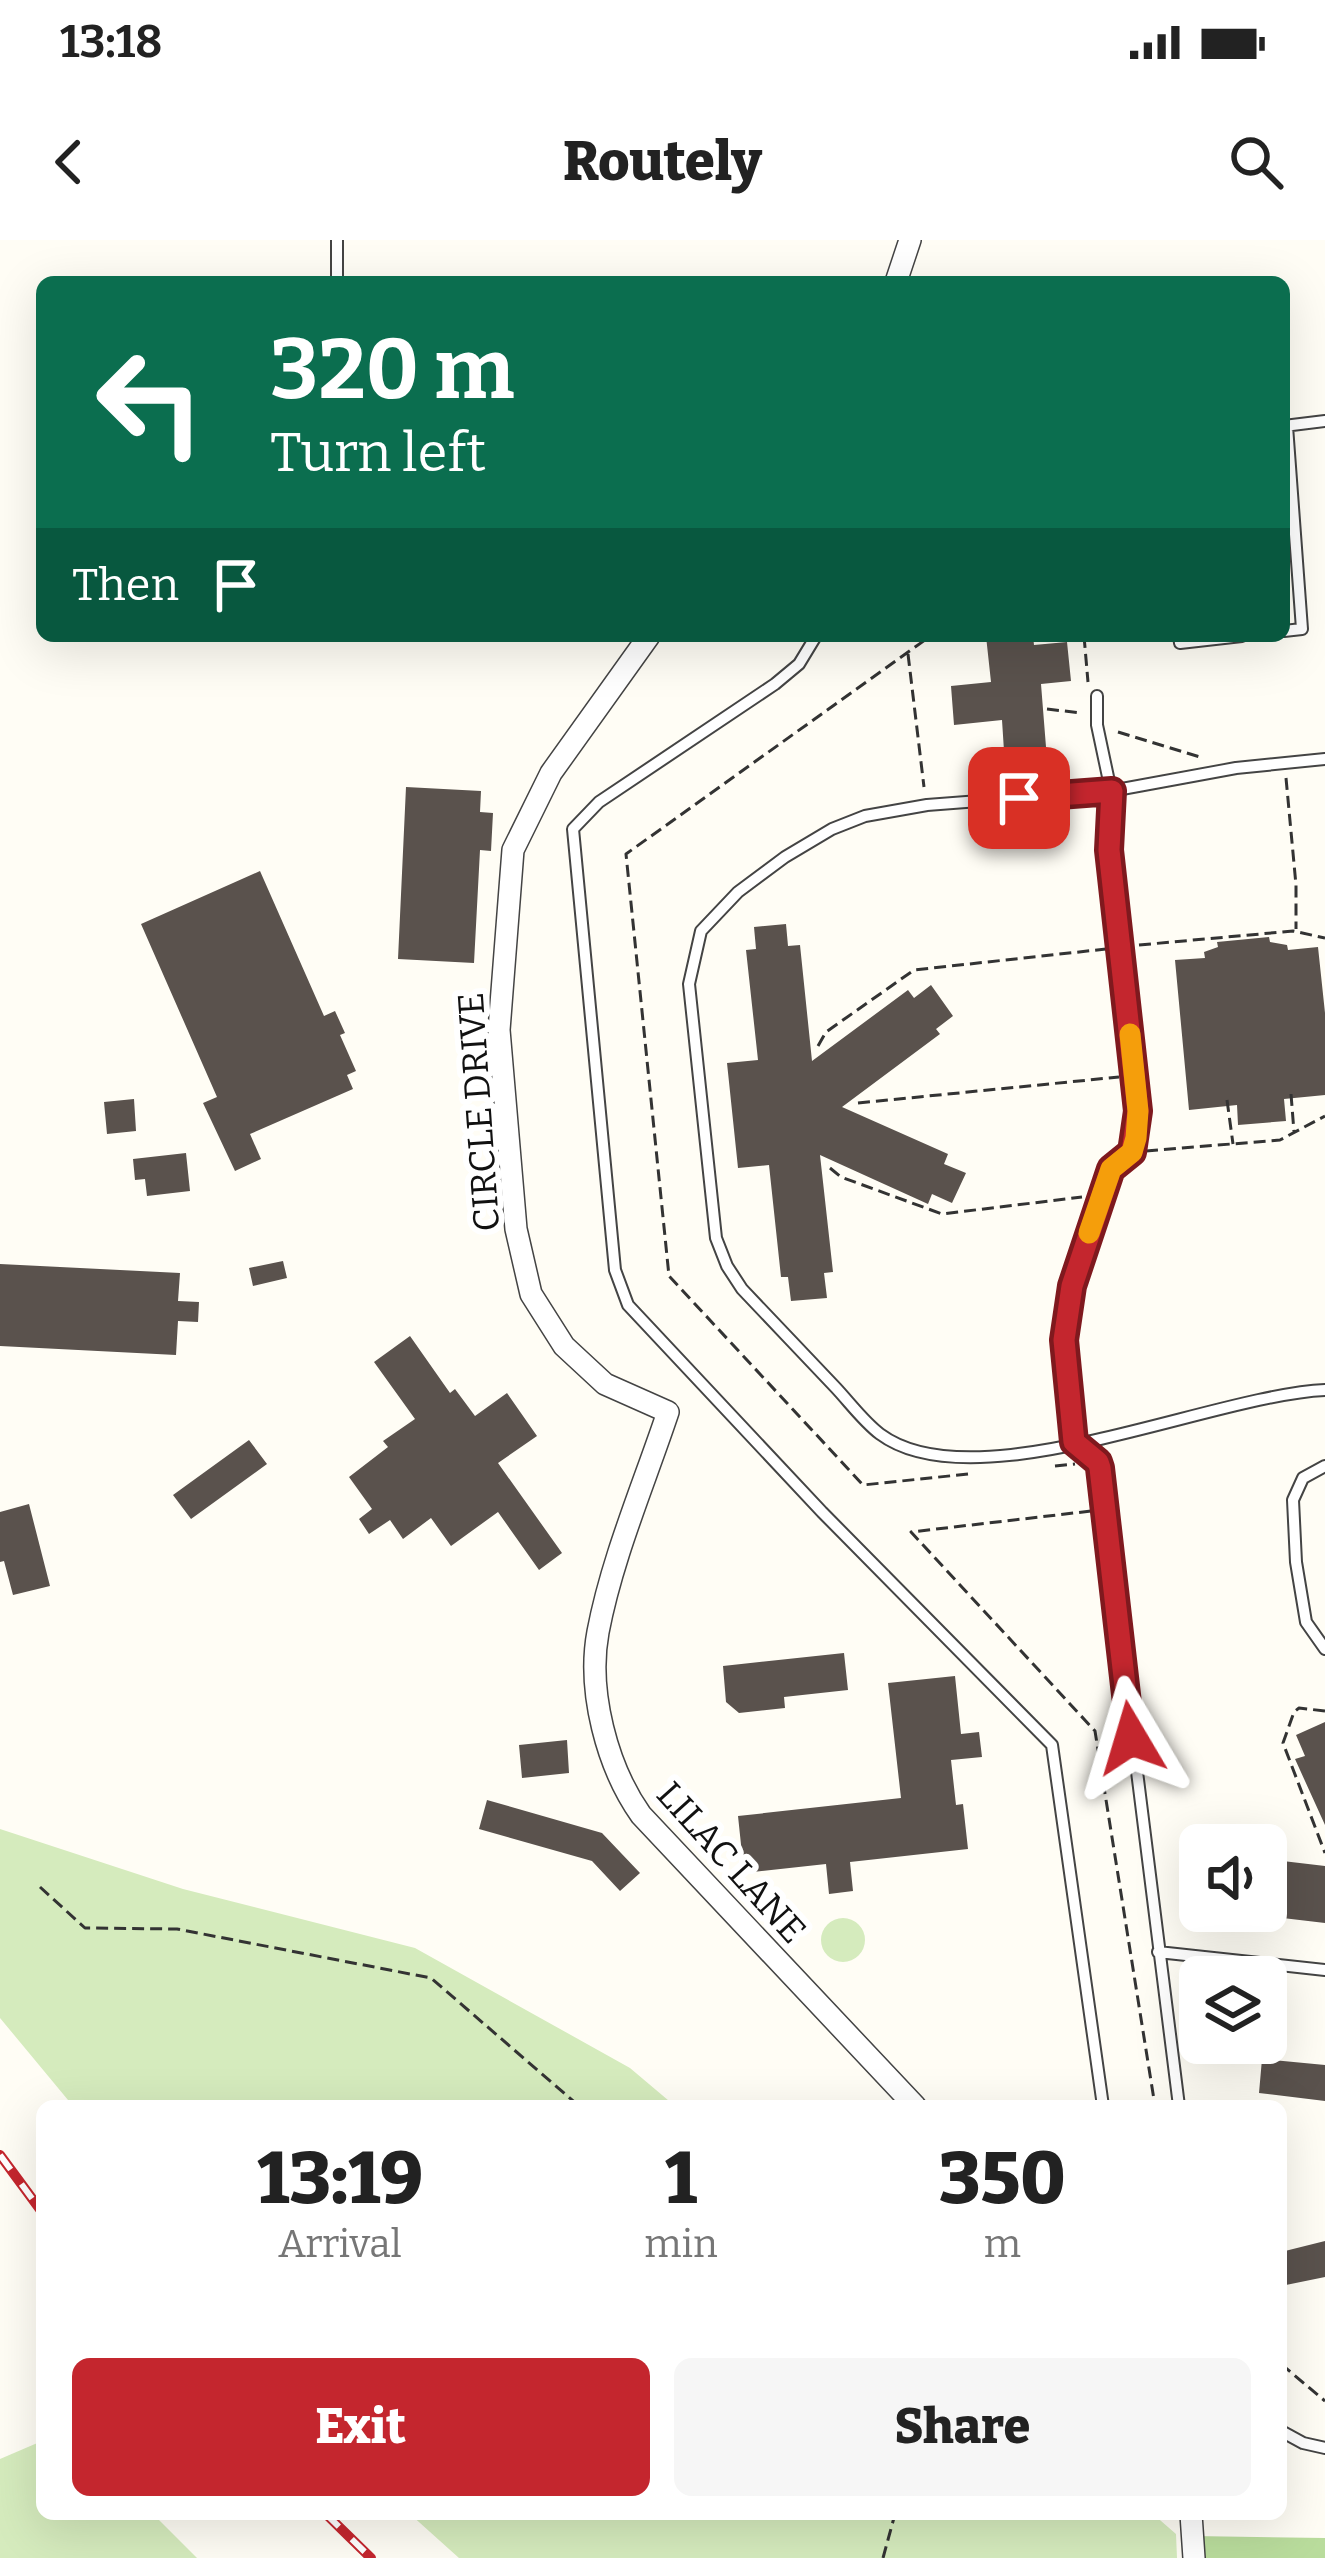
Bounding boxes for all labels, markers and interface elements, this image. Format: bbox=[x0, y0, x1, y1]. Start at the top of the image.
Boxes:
text: 13:18 bbox=[60, 15, 162, 69]
icon: back bbox=[36, 129, 102, 195]
icon: search bbox=[1223, 129, 1289, 195]
text: Routely bbox=[563, 130, 762, 194]
text: 320 m bbox=[270, 319, 514, 420]
icon: left bbox=[72, 324, 228, 480]
text: Turn left bbox=[270, 421, 486, 485]
icon: arrive bbox=[203, 552, 269, 618]
text: Then bbox=[72, 558, 179, 612]
pin bbox=[968, 747, 1070, 849]
icon: arrive bbox=[986, 765, 1052, 831]
street label: CIRCLE DRIVE bbox=[449, 991, 509, 1233]
position arrow bbox=[1068, 1675, 1194, 1801]
street label: LILAC LANE bbox=[647, 1773, 815, 1952]
map controls bbox=[1179, 1824, 1287, 2064]
button: sound bbox=[1179, 1824, 1287, 1932]
button: layers bbox=[1179, 1956, 1287, 2064]
text: 13:19 bbox=[257, 2136, 423, 2222]
text: 1 bbox=[665, 2136, 697, 2222]
text: 350 bbox=[939, 2136, 1066, 2222]
text: Arrival bbox=[278, 2221, 402, 2267]
text: min bbox=[644, 2221, 718, 2267]
text: m bbox=[984, 2221, 1021, 2267]
button: Exit bbox=[72, 2358, 650, 2496]
button: Share bbox=[674, 2358, 1251, 2496]

